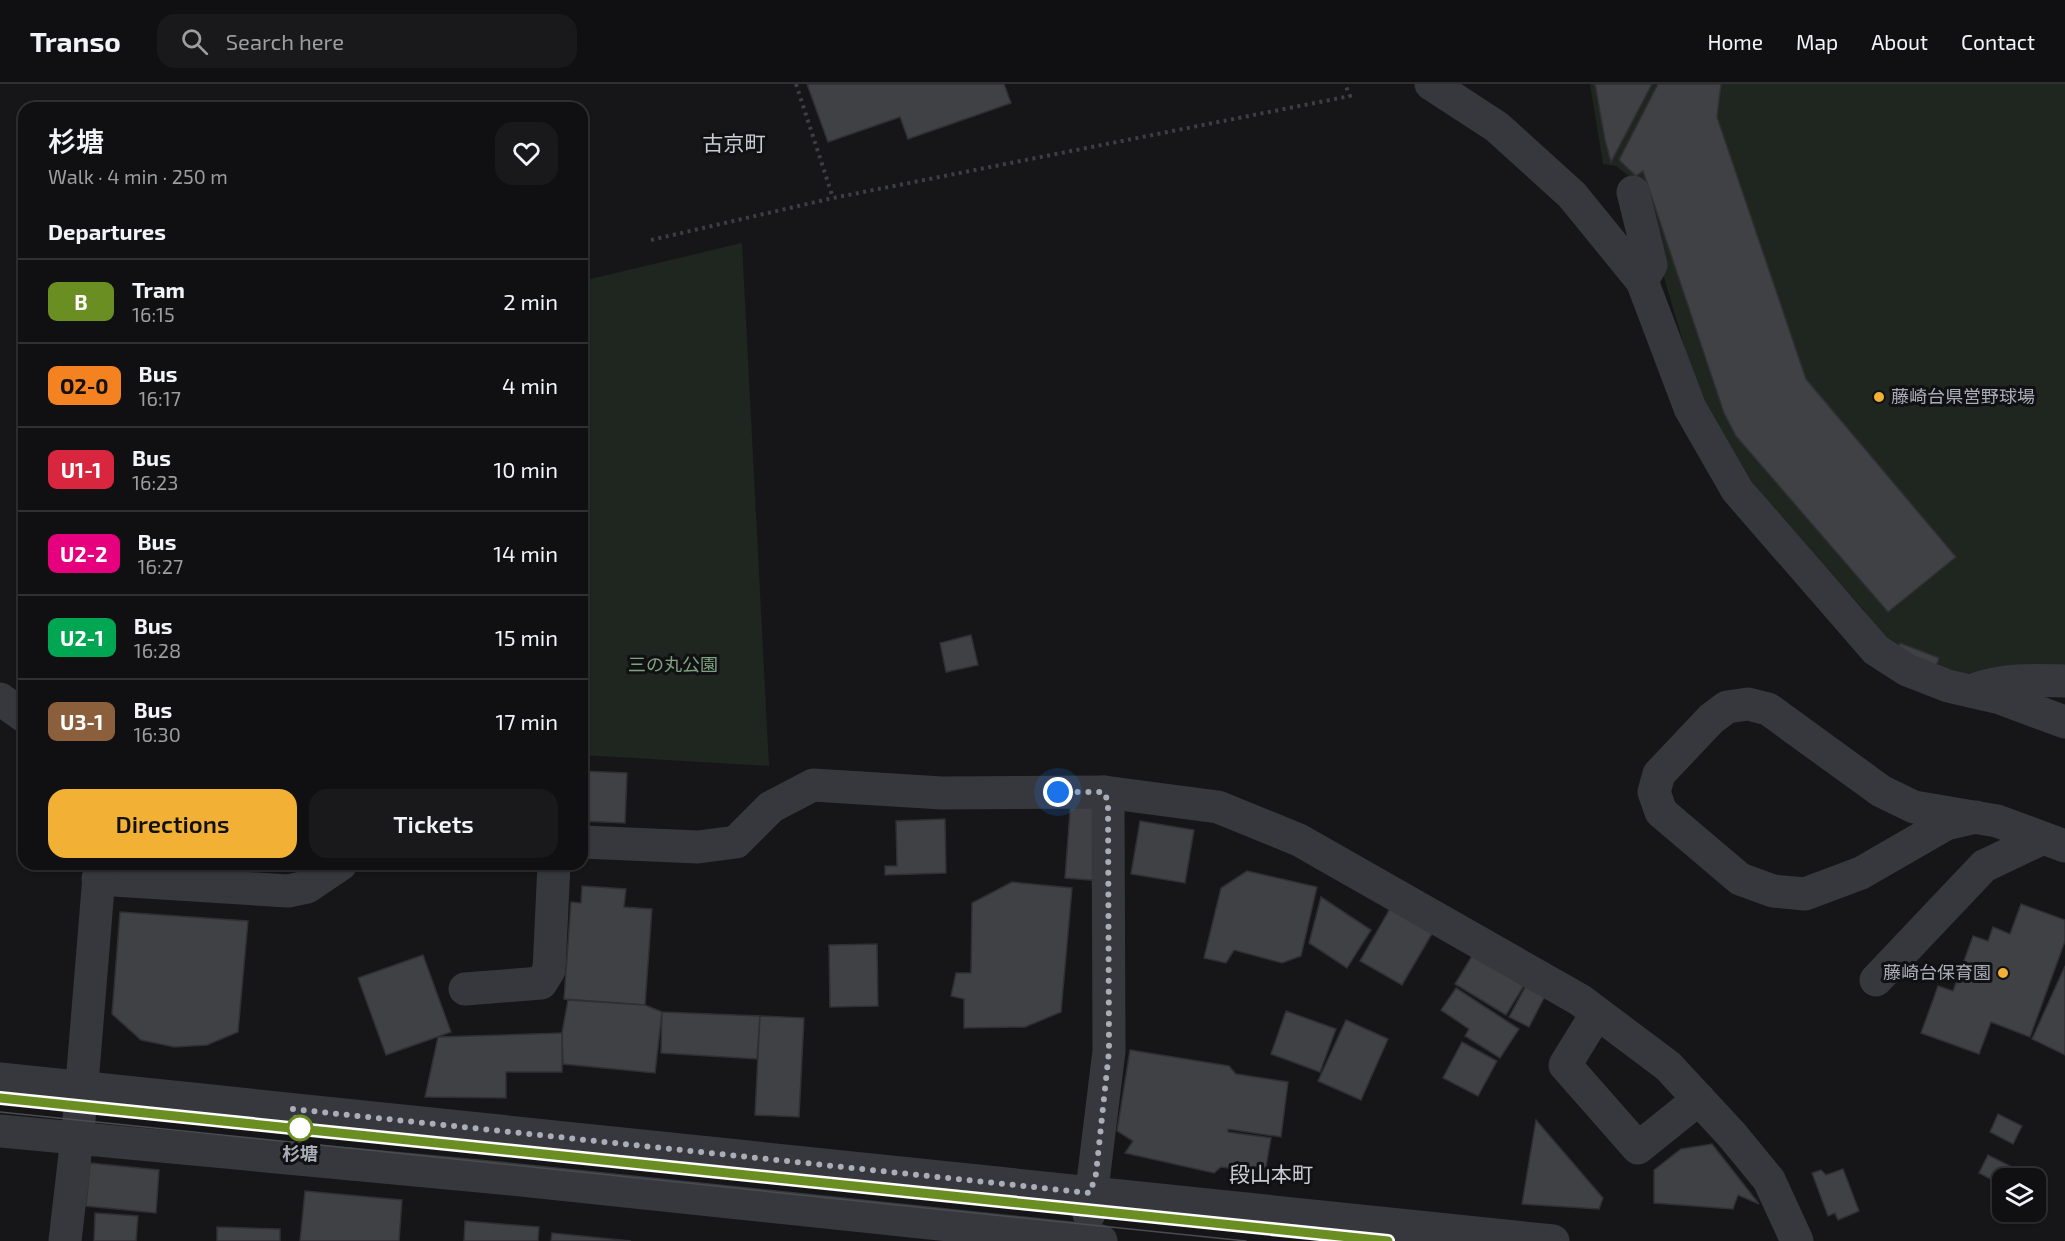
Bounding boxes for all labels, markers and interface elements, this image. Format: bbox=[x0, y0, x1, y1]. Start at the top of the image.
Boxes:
search box bbox=[157, 14, 577, 68]
text: Transo bbox=[30, 24, 121, 58]
icon: search bbox=[178, 25, 211, 58]
text: Search here bbox=[226, 28, 344, 54]
text: Home bbox=[1707, 29, 1763, 54]
text: Map bbox=[1796, 29, 1838, 54]
text: About bbox=[1871, 29, 1928, 54]
text: Contact bbox=[1961, 29, 2035, 54]
button: heart bbox=[495, 122, 558, 185]
text: 杉塘 bbox=[48, 124, 104, 158]
district label: 古京町 bbox=[703, 130, 766, 155]
text: Walk · 4 min · 250 m bbox=[48, 164, 228, 188]
text: Departures bbox=[48, 218, 166, 244]
text: Tram bbox=[132, 276, 185, 302]
text: 2 min bbox=[503, 288, 558, 314]
text: B bbox=[74, 289, 88, 314]
text: 16:15 bbox=[132, 302, 175, 326]
text: Bus bbox=[139, 360, 177, 386]
text: 4 min bbox=[502, 372, 558, 398]
text: O2-0 bbox=[60, 373, 109, 398]
place label: 藤崎台県営野球場 bbox=[1891, 385, 2035, 407]
text: 16:17 bbox=[139, 386, 181, 410]
marker: 藤崎台県営野球場 bbox=[1872, 390, 1886, 404]
text: Bus bbox=[132, 444, 171, 470]
text: 10 min bbox=[494, 456, 558, 482]
text: U1-1 bbox=[61, 457, 101, 482]
text: 16:23 bbox=[132, 470, 178, 494]
text: Bus bbox=[138, 528, 176, 554]
text: 14 min bbox=[493, 540, 558, 566]
text: U2-2 bbox=[60, 541, 108, 566]
text: 16:27 bbox=[138, 554, 183, 578]
text: Bus bbox=[134, 612, 173, 638]
text: 15 min bbox=[495, 624, 558, 650]
text: U2-1 bbox=[60, 625, 104, 650]
text: 16:28 bbox=[134, 638, 181, 662]
park label: 三の丸公園 bbox=[628, 653, 718, 675]
text: Bus bbox=[133, 696, 172, 722]
text: 17 min bbox=[496, 708, 558, 734]
text: U3-1 bbox=[60, 709, 103, 734]
text: 16:30 bbox=[133, 722, 181, 746]
your location bbox=[1043, 777, 1073, 807]
button: Directions bbox=[48, 789, 297, 858]
button: Tickets bbox=[309, 789, 558, 858]
place label: 藤崎台保育園 bbox=[1883, 961, 1991, 983]
marker: 藤崎台保育園 bbox=[1996, 966, 2010, 980]
marker: 杉塘 bbox=[287, 1115, 313, 1141]
place label: 杉塘 bbox=[282, 1142, 318, 1164]
district label: 段山本町 bbox=[1229, 1161, 1313, 1186]
map controls bbox=[1992, 1168, 2046, 1222]
button: layers bbox=[1992, 1168, 2046, 1222]

